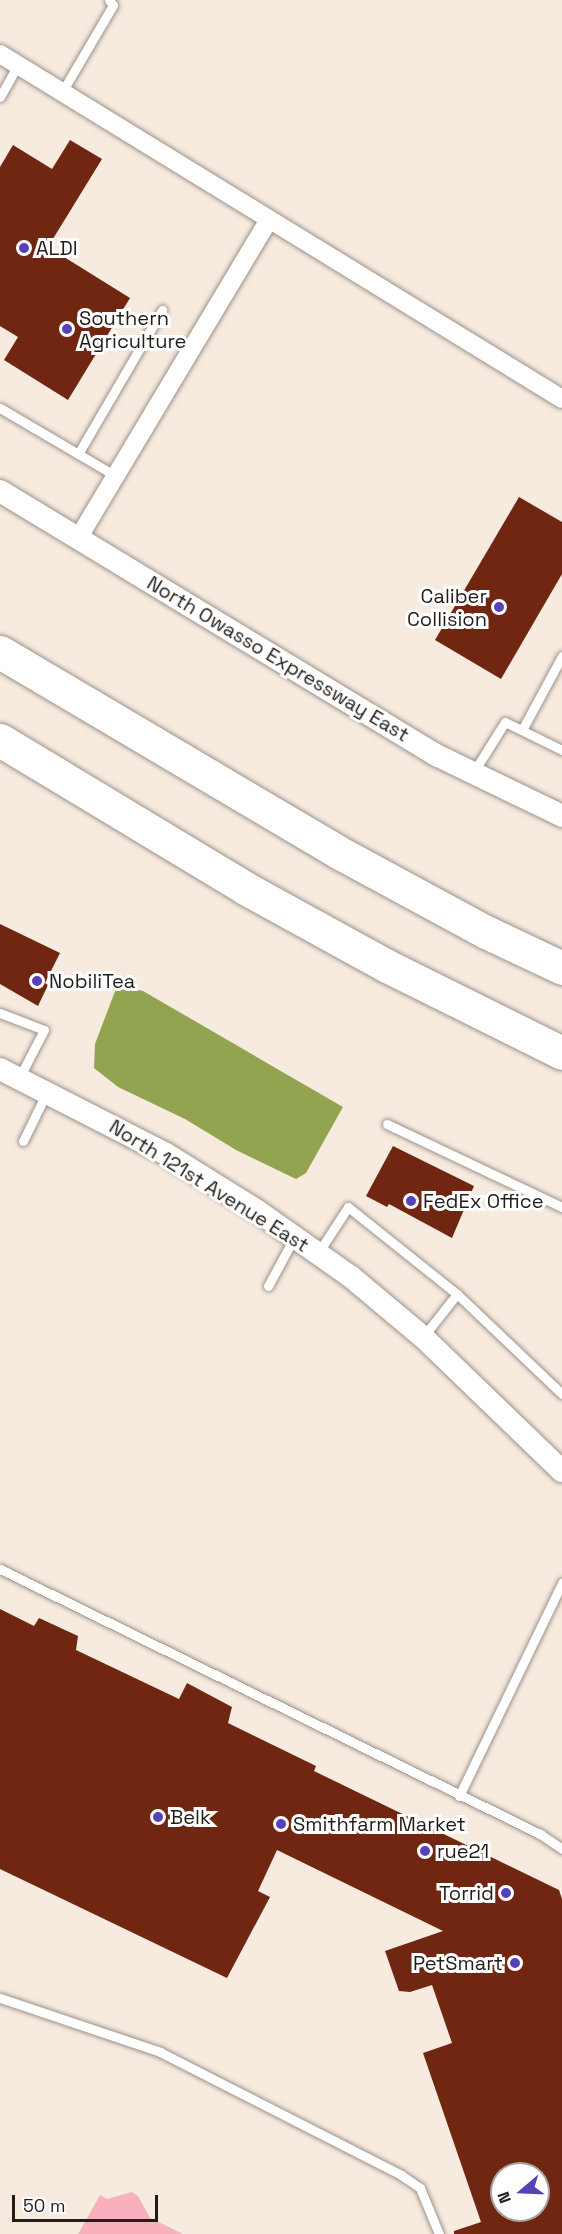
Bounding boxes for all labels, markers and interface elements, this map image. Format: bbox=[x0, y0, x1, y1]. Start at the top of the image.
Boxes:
place label: ALDI bbox=[36, 236, 78, 260]
marker: ALDI bbox=[17, 241, 31, 255]
place label: Southern Agriculture bbox=[79, 306, 186, 353]
marker: Southern Agriculture bbox=[60, 322, 74, 336]
street label: North Owasso Expressway East bbox=[143, 571, 413, 747]
place label: Caliber Collision bbox=[407, 584, 487, 631]
marker: Caliber Collision bbox=[492, 600, 506, 614]
place label: NobiliTea bbox=[49, 969, 135, 993]
marker: NobiliTea bbox=[30, 974, 44, 988]
street label: North 121st Avenue East bbox=[105, 1115, 313, 1257]
place label: FedEx Office bbox=[423, 1189, 544, 1213]
marker: FedEx Office bbox=[404, 1194, 418, 1208]
place label: Belk bbox=[170, 1805, 211, 1829]
marker: Belk bbox=[151, 1810, 165, 1824]
place label: Smithfarm Market bbox=[293, 1812, 466, 1836]
marker: Smithfarm Market bbox=[274, 1817, 288, 1831]
place label: rue21 bbox=[437, 1839, 489, 1863]
marker: rue21 bbox=[418, 1844, 432, 1858]
place label: Torrid bbox=[439, 1881, 494, 1905]
marker: Torrid bbox=[499, 1886, 513, 1900]
place label: PetSmart bbox=[413, 1951, 503, 1975]
marker: PetSmart bbox=[508, 1956, 522, 1970]
north arrow bbox=[490, 2162, 550, 2222]
scale bar bbox=[15, 2183, 160, 2221]
text: N bbox=[493, 2189, 516, 2206]
text: 50 m bbox=[23, 2194, 65, 2217]

